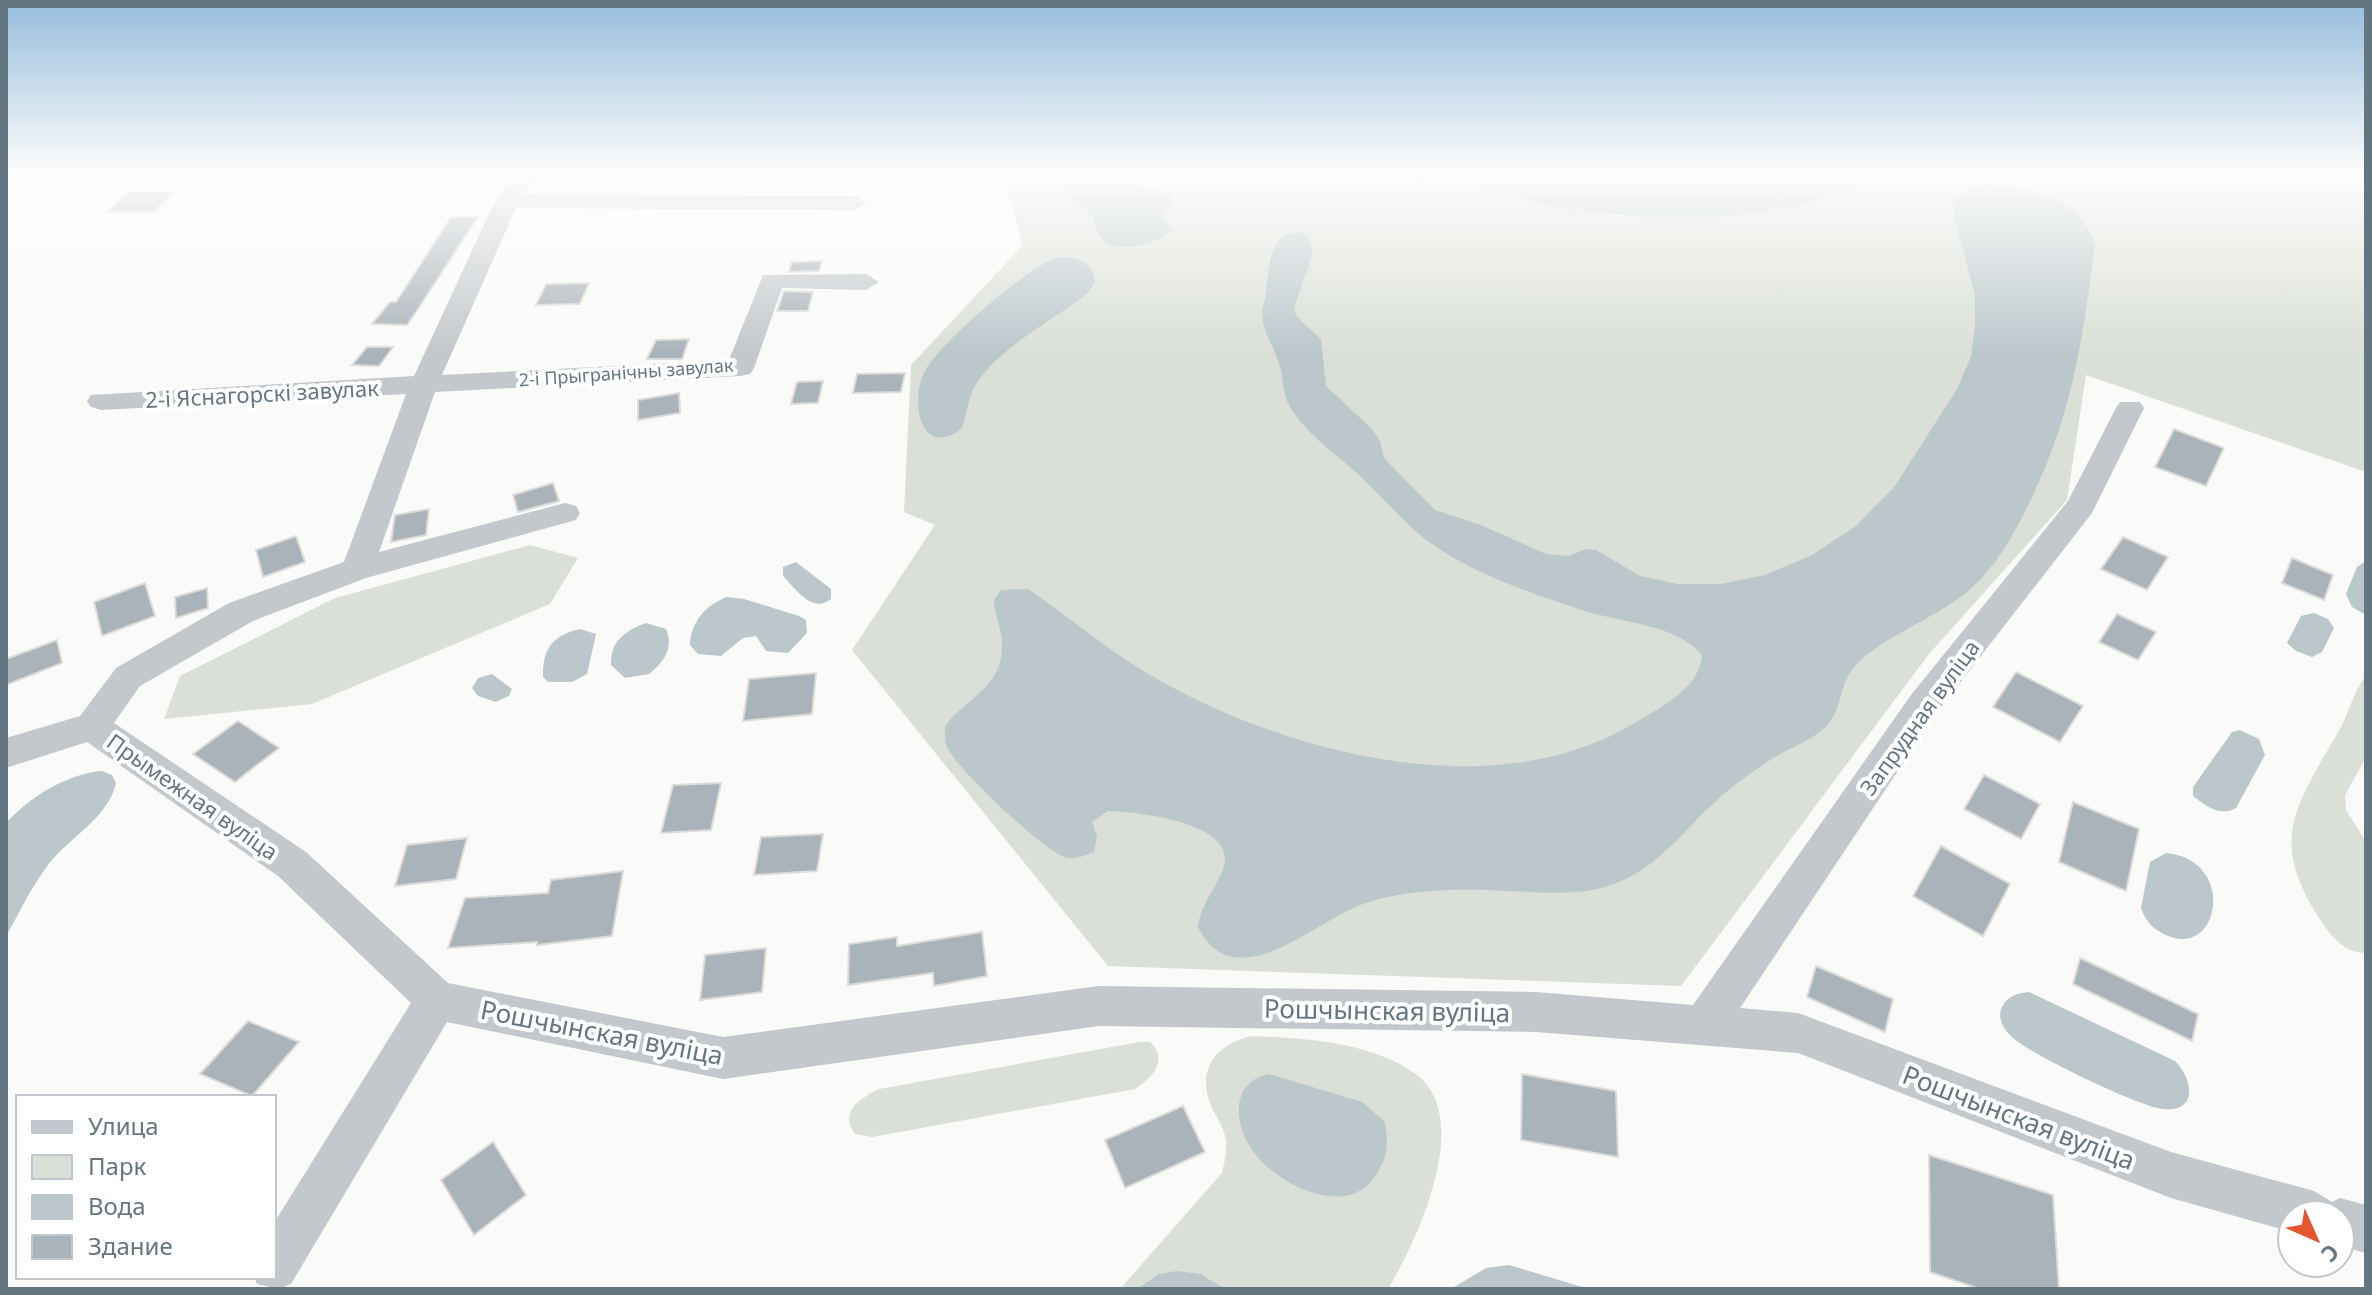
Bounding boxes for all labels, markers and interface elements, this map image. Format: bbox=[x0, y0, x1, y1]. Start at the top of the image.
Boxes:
street label: 2-і Прыгранічны завулак bbox=[518, 353, 734, 391]
street label: 2-і Яснагорскі завулак bbox=[145, 372, 380, 414]
street label: Запрудная вуліца bbox=[1852, 633, 1986, 801]
street label: Прымежная вуліца bbox=[102, 726, 284, 866]
street label: Рошчынская вуліца bbox=[1264, 990, 1510, 1030]
street label: Рошчынская вуліца bbox=[478, 991, 726, 1073]
street label: Рошчынская вуліца bbox=[1898, 1056, 2140, 1178]
legend bbox=[16, 1095, 276, 1279]
text: Улица bbox=[88, 1109, 159, 1142]
text: Парк bbox=[88, 1149, 147, 1182]
text: Вода bbox=[88, 1189, 146, 1222]
north arrow bbox=[2276, 1199, 2356, 1279]
text: Здание bbox=[88, 1229, 173, 1262]
text: С bbox=[2315, 1238, 2346, 1269]

